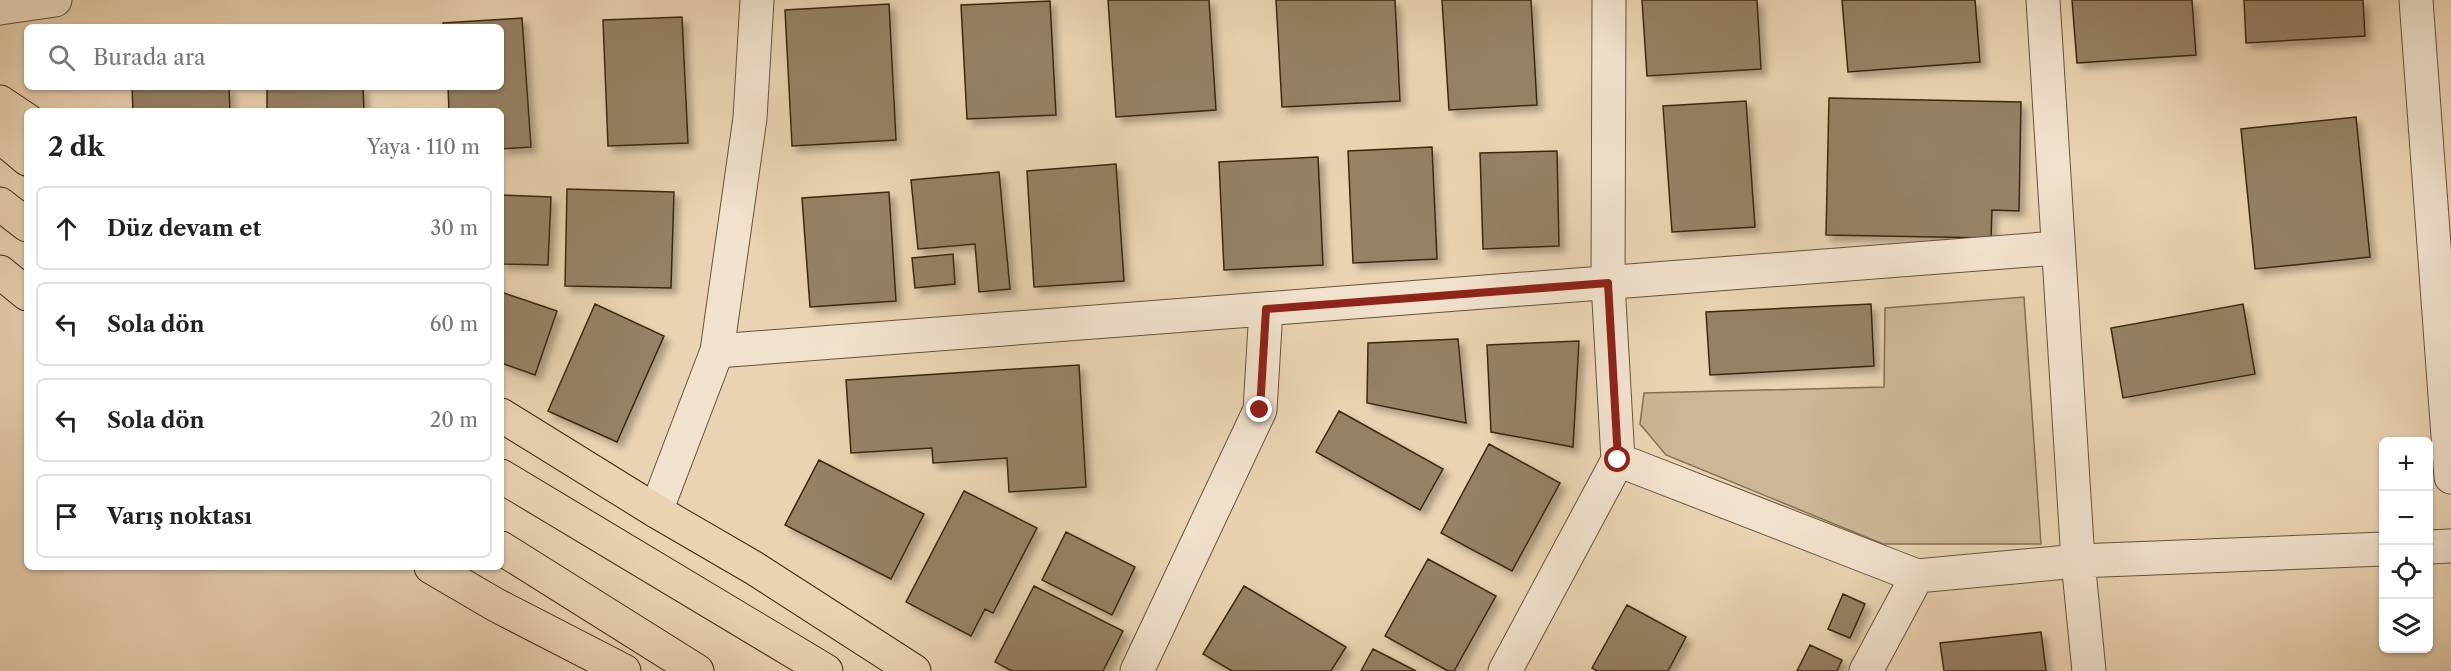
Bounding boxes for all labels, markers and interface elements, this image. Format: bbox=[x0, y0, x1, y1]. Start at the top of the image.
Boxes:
search box bbox=[24, 24, 504, 90]
icon: search bbox=[45, 41, 78, 74]
text: Burada ara bbox=[93, 44, 206, 71]
text: 2 dk bbox=[48, 131, 104, 163]
text: Yaya · 110 m bbox=[367, 135, 480, 159]
icon: ahead bbox=[50, 212, 83, 245]
text: Düz devam et bbox=[107, 215, 261, 242]
text: 30 m bbox=[430, 216, 478, 240]
icon: left bbox=[50, 308, 83, 341]
text: Sola dön bbox=[107, 311, 205, 338]
text: 60 m bbox=[430, 312, 478, 336]
route end bbox=[1246, 396, 1272, 422]
icon: left bbox=[50, 404, 83, 437]
text: Sola dön bbox=[107, 407, 205, 434]
text: 20 m bbox=[430, 408, 478, 432]
map controls bbox=[2379, 437, 2433, 653]
button: + bbox=[2379, 437, 2433, 491]
route start bbox=[1604, 446, 1630, 472]
button: − bbox=[2379, 491, 2433, 545]
icon: arrive bbox=[50, 500, 83, 533]
text: Varış noktası bbox=[107, 503, 252, 530]
button: locate bbox=[2379, 545, 2433, 599]
button: layers bbox=[2379, 599, 2433, 653]

